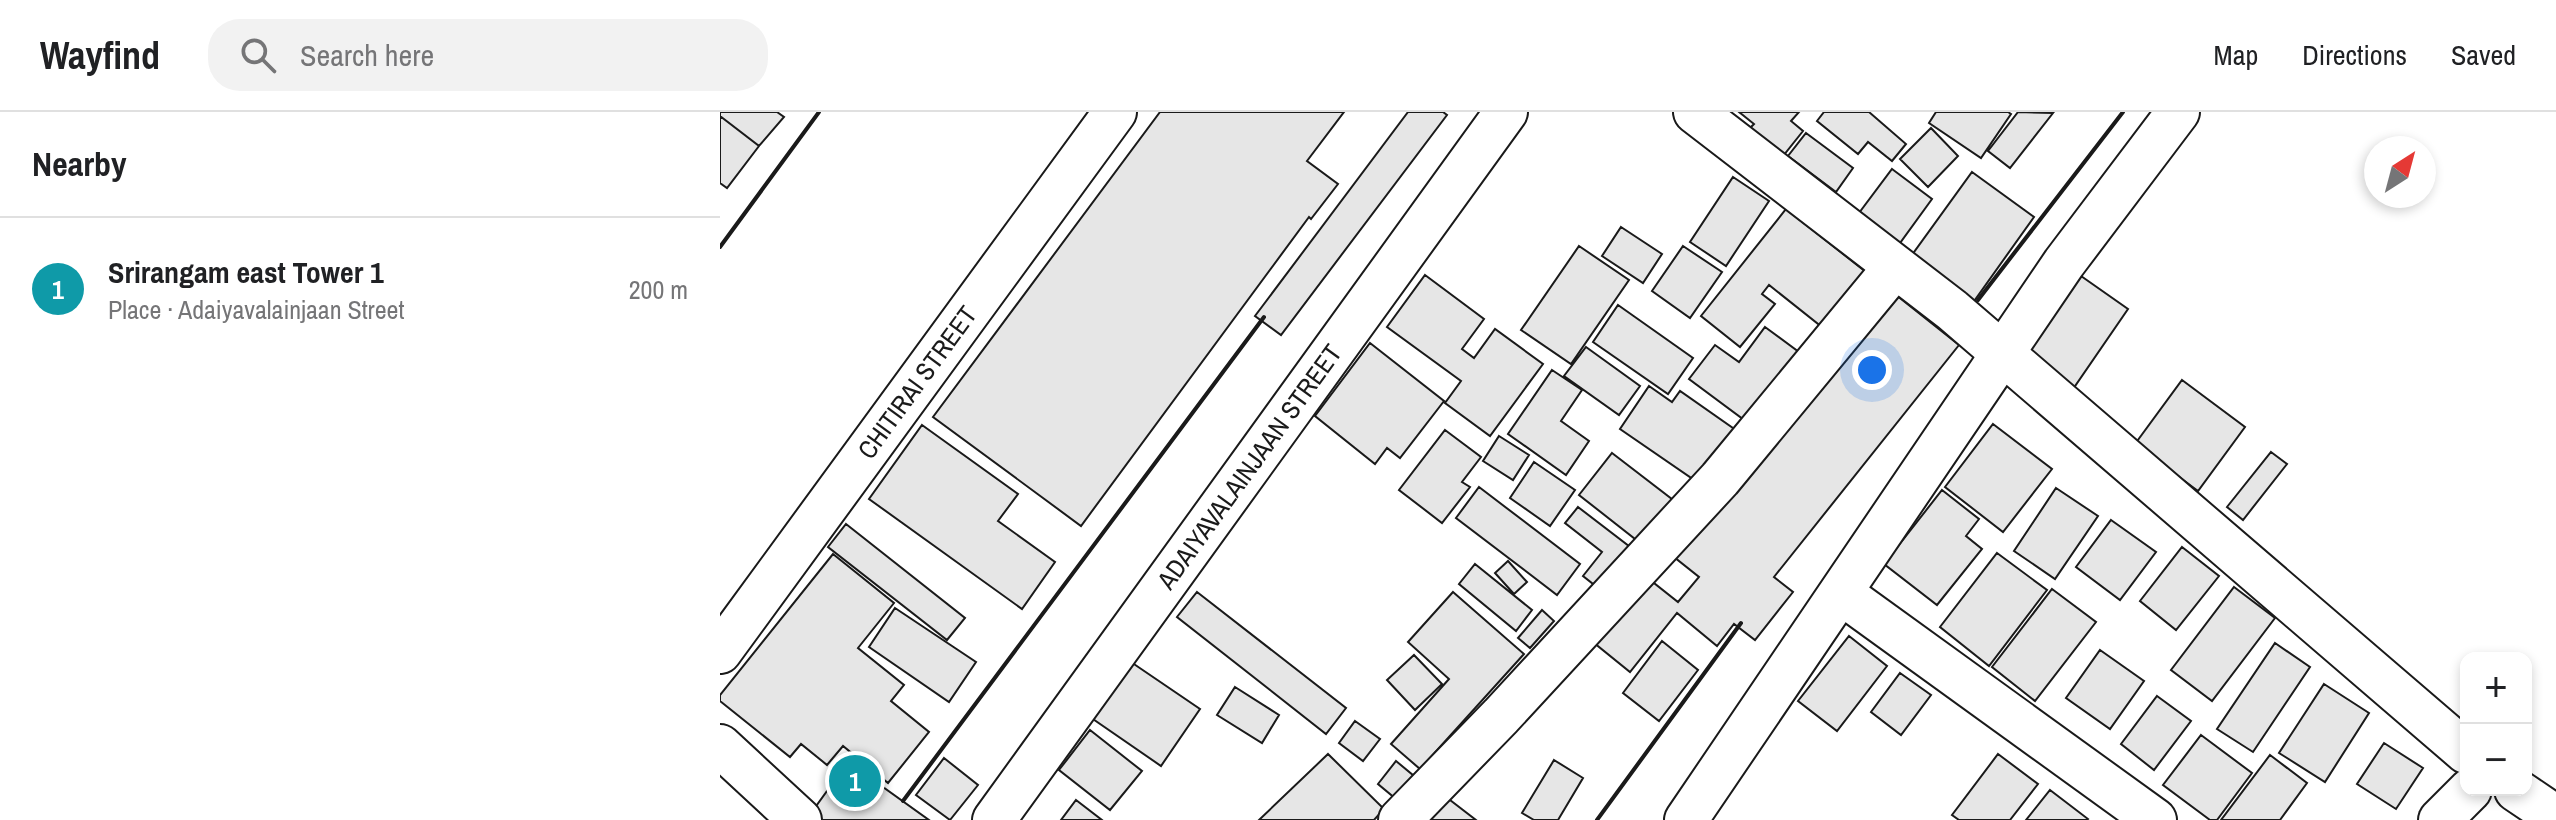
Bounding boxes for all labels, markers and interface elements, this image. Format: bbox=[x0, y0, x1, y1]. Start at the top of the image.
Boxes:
search box bbox=[208, 19, 768, 91]
text: Wayfind bbox=[40, 30, 160, 81]
icon: search bbox=[236, 33, 280, 77]
text: Search here bbox=[300, 35, 434, 75]
text: Map bbox=[2214, 36, 2258, 74]
text: Directions bbox=[2302, 36, 2407, 74]
text: Saved bbox=[2451, 36, 2516, 74]
north arrow bbox=[2364, 136, 2436, 208]
text: Nearby bbox=[32, 141, 127, 187]
text: Srirangam east Tower 1 bbox=[108, 252, 384, 292]
text: 1 bbox=[52, 272, 64, 307]
text: 200 m bbox=[629, 272, 688, 307]
text: Place · Adaiyavalainjaan Street bbox=[108, 292, 404, 327]
street label: CHITIRAI STREET bbox=[849, 299, 984, 466]
street label: ADAIYAVALAINJAAN STREET bbox=[1148, 337, 1349, 597]
your location bbox=[1852, 350, 1892, 390]
map controls bbox=[2460, 652, 2532, 796]
button: + bbox=[2460, 652, 2532, 724]
button: − bbox=[2460, 724, 2532, 796]
pin: 1 bbox=[829, 751, 881, 811]

